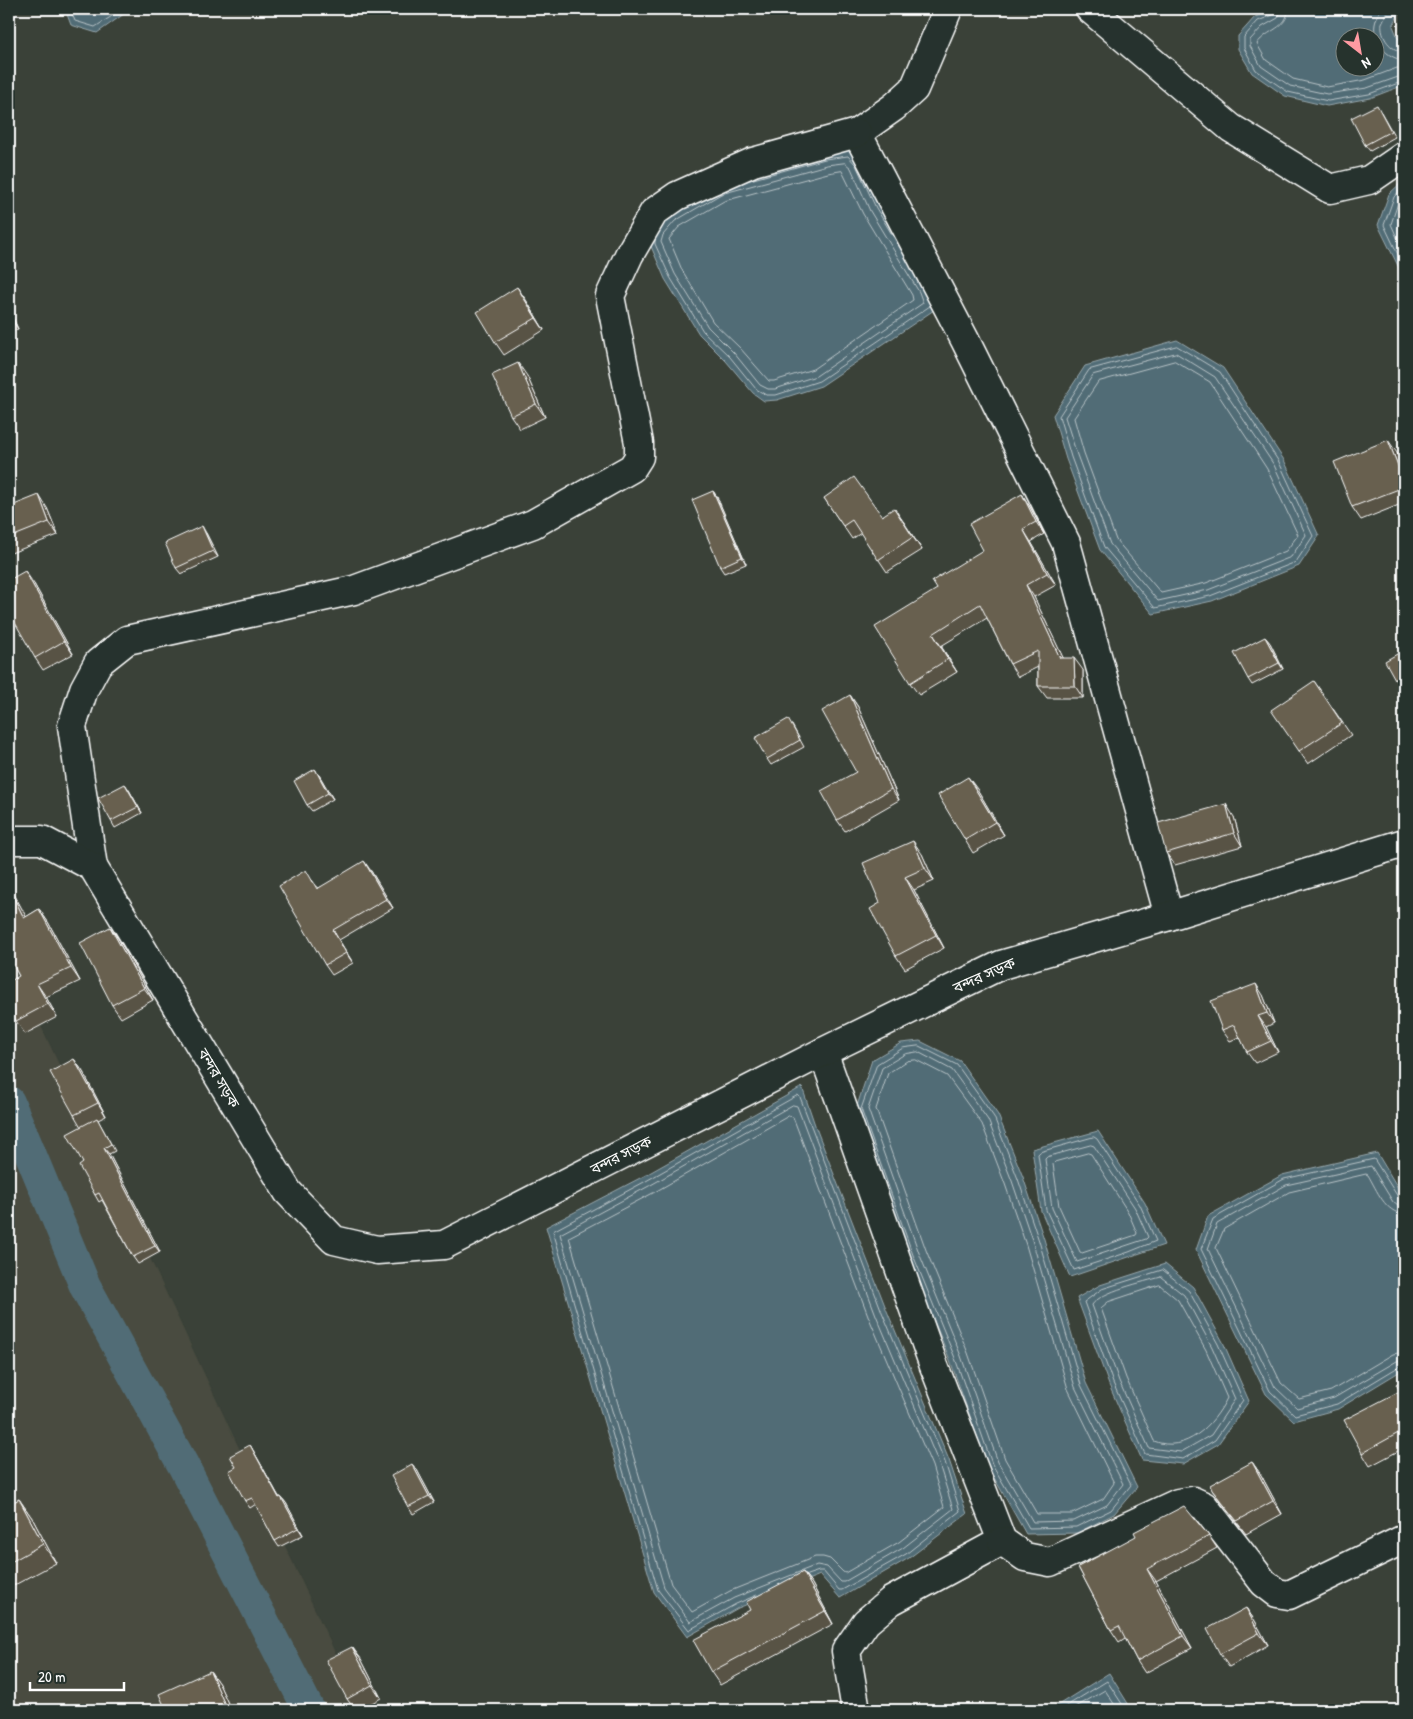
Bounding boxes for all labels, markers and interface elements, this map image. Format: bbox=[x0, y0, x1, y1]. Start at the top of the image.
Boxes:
north arrow bbox=[1336, 28, 1386, 78]
text: N bbox=[1358, 54, 1375, 74]
street label: বন্দর সড়ক bbox=[949, 952, 1019, 998]
street label: বন্দর সড়ক bbox=[192, 1043, 246, 1113]
street label: বন্দর সড়ক bbox=[586, 1130, 656, 1180]
scale bar bbox=[30, 1659, 124, 1691]
text: 20 m bbox=[38, 1666, 65, 1687]

